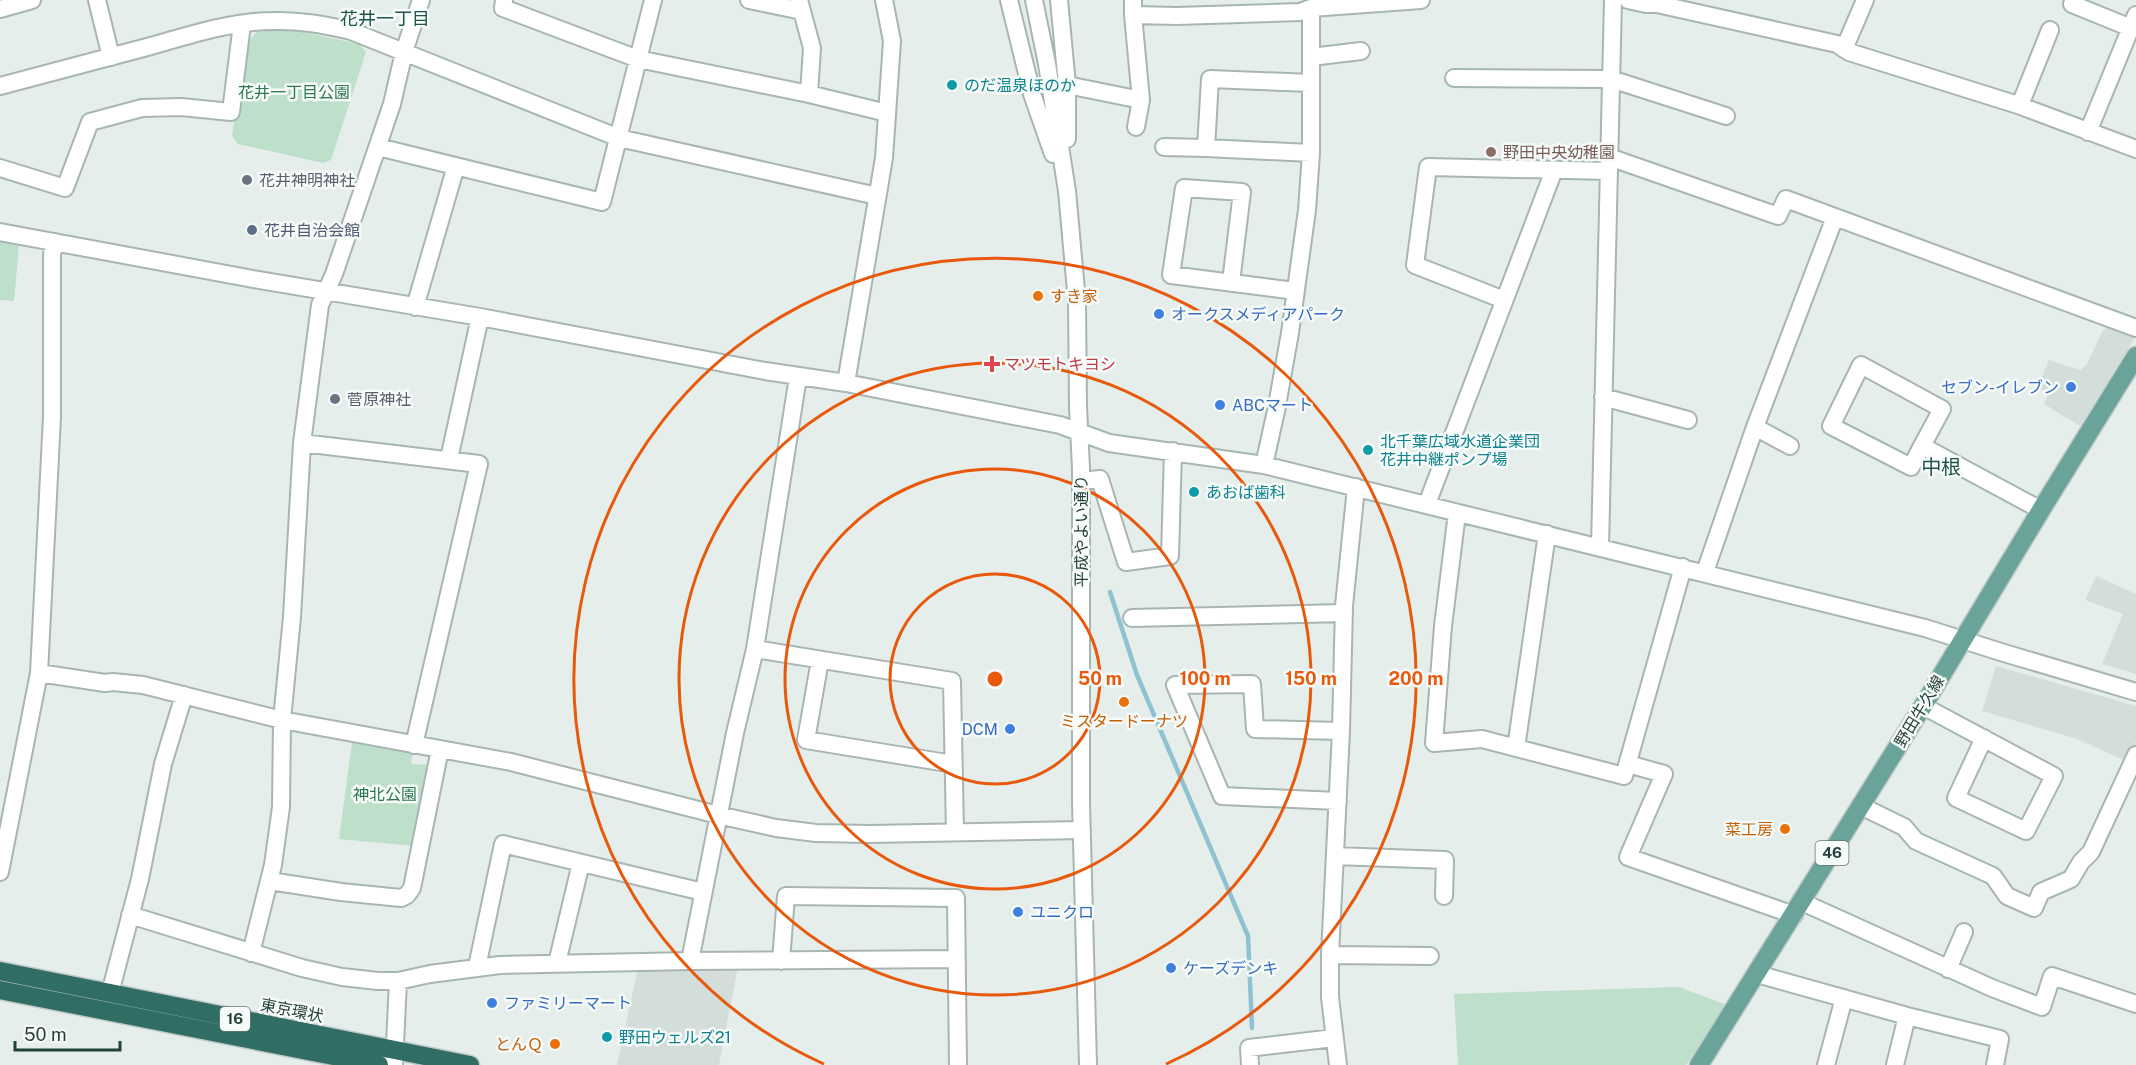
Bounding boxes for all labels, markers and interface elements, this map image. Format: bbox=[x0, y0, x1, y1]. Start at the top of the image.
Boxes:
district label: 花井一丁目 bbox=[340, 8, 430, 29]
place label: のだ温泉ほのか bbox=[964, 76, 1076, 95]
marker: のだ温泉ほのか bbox=[945, 78, 959, 92]
park label: 花井一丁目公園 bbox=[238, 83, 350, 102]
place label: 野田中央幼稚園 bbox=[1503, 143, 1615, 162]
marker: 野田中央幼稚園 bbox=[1484, 145, 1498, 159]
place label: 花井神明神社 bbox=[259, 171, 355, 190]
marker: 花井神明神社 bbox=[240, 173, 254, 187]
place label: 花井自治会館 bbox=[264, 221, 360, 240]
marker: 花井自治会館 bbox=[245, 223, 259, 237]
place label: すき家 bbox=[1050, 287, 1098, 306]
marker: すき家 bbox=[1031, 289, 1045, 303]
place label: オークスメディアパーク bbox=[1171, 305, 1345, 324]
marker: オークスメディアパーク bbox=[1152, 307, 1166, 321]
place label: マツモトキヨシ bbox=[1004, 355, 1116, 374]
marker: マツモトキヨシ bbox=[985, 357, 999, 371]
place label: セブン-イレブン bbox=[1941, 378, 2059, 397]
marker: セブン-イレブン bbox=[2064, 380, 2078, 394]
place label: 菅原神社 bbox=[347, 390, 411, 409]
marker: 菅原神社 bbox=[328, 392, 342, 406]
place label: ABCマート bbox=[1232, 396, 1313, 415]
marker: ABCマート bbox=[1213, 398, 1227, 412]
place label: 北千葉広域水道企業団 花井中継ポンプ場 bbox=[1380, 432, 1540, 469]
marker: 北千葉広域水道企業団 花井中継ポンプ場 bbox=[1361, 443, 1375, 457]
district label: 中根 bbox=[1921, 455, 1961, 479]
street label: 平成やよい通り bbox=[1072, 475, 1091, 587]
place label: あおば歯科 bbox=[1206, 483, 1286, 502]
marker: あおば歯科 bbox=[1187, 485, 1201, 499]
text: 50 m bbox=[1078, 668, 1122, 689]
text: 100 m bbox=[1179, 668, 1231, 689]
text: 150 m bbox=[1285, 668, 1337, 689]
text: 200 m bbox=[1389, 668, 1443, 689]
centre of rings bbox=[985, 669, 1005, 689]
street label: 野田牛久線 bbox=[1891, 672, 1948, 750]
marker: ミスタードーナツ bbox=[1117, 695, 1131, 709]
place label: ミスタードーナツ bbox=[1060, 712, 1188, 731]
place label: DCM bbox=[962, 720, 998, 739]
marker: DCM bbox=[1003, 722, 1017, 736]
park label: 神北公園 bbox=[353, 785, 417, 804]
place label: 菜工房 bbox=[1725, 820, 1773, 839]
marker: 菜工房 bbox=[1778, 822, 1792, 836]
road number: 46 bbox=[1816, 841, 1848, 865]
place label: ユニクロ bbox=[1030, 903, 1094, 922]
marker: ユニクロ bbox=[1011, 905, 1025, 919]
place label: ケーズデンキ bbox=[1183, 959, 1278, 978]
marker: ケーズデンキ bbox=[1164, 961, 1178, 975]
place label: ファミリーマート bbox=[504, 994, 632, 1013]
street label: 東京環状 bbox=[259, 995, 325, 1026]
marker: ファミリーマート bbox=[485, 996, 499, 1010]
road number: 16 bbox=[220, 1007, 250, 1031]
scale bar bbox=[15, 1014, 120, 1052]
text: 50 m bbox=[24, 1024, 67, 1045]
place label: 野田ウェルズ21 bbox=[619, 1028, 731, 1047]
marker: 野田ウェルズ21 bbox=[600, 1030, 614, 1044]
place label: とんＱ bbox=[495, 1035, 543, 1054]
marker: とんＱ bbox=[548, 1037, 562, 1051]

